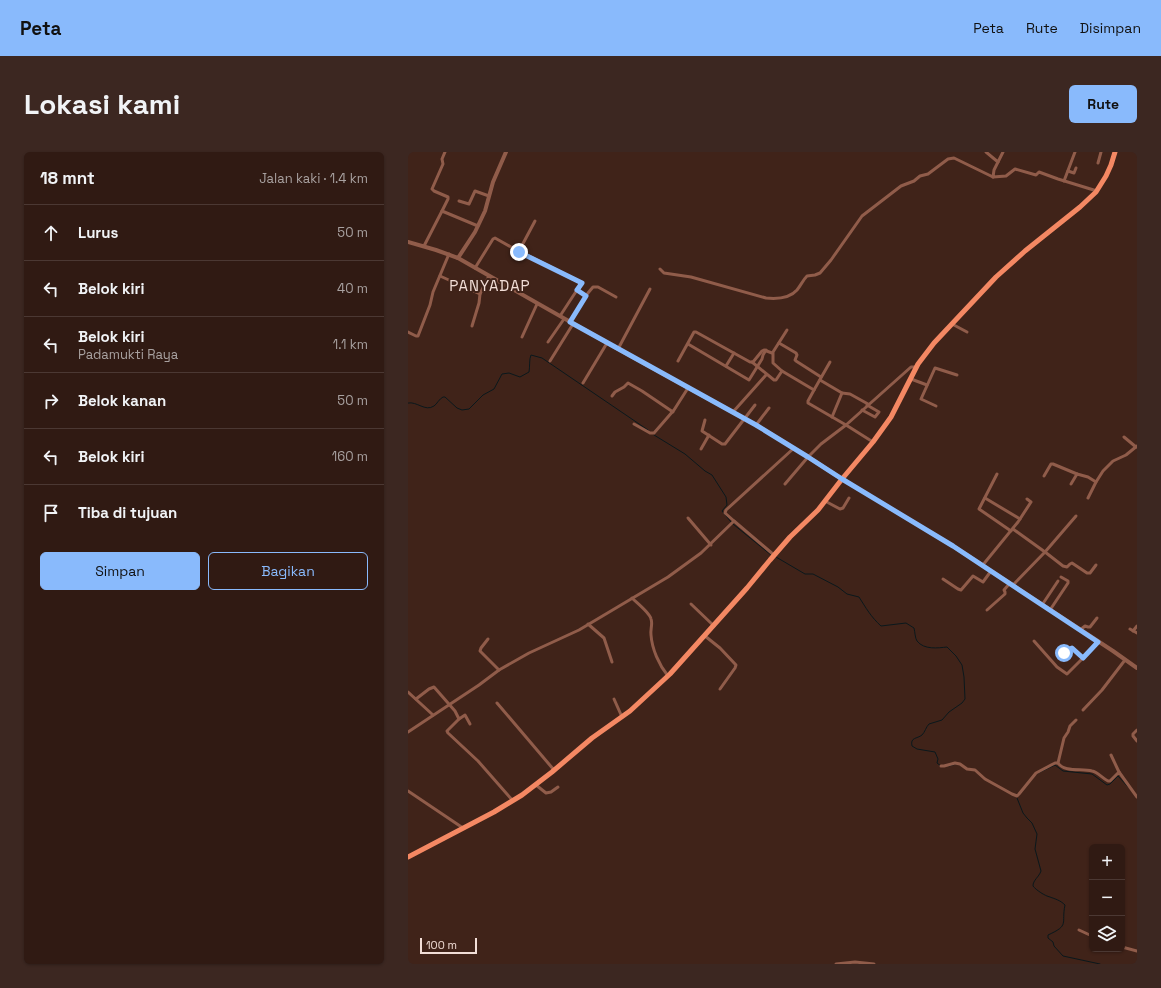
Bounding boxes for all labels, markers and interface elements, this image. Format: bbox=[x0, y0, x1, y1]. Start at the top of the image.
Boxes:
text: Peta bbox=[20, 16, 62, 41]
text: Peta bbox=[973, 19, 1004, 37]
text: Rute bbox=[1026, 19, 1058, 37]
text: Disimpan bbox=[1080, 19, 1141, 37]
button: Rute bbox=[1069, 85, 1137, 123]
text: Lokasi kami bbox=[24, 86, 180, 122]
text: 18 mnt bbox=[40, 167, 95, 189]
text: Jalan kaki · 1.4 km bbox=[259, 170, 368, 187]
icon: ahead bbox=[40, 222, 62, 244]
text: Lurus bbox=[78, 223, 118, 242]
text: 50 m bbox=[337, 224, 368, 241]
route end bbox=[510, 243, 528, 261]
district label: PANYADAP bbox=[449, 276, 531, 295]
icon: left bbox=[40, 278, 62, 300]
text: Belok kiri bbox=[78, 279, 144, 298]
text: 40 m bbox=[337, 280, 368, 297]
text: Belok kiri bbox=[78, 327, 144, 346]
icon: left bbox=[40, 334, 62, 356]
text: 1.1 km bbox=[333, 336, 368, 353]
text: Padamukti Raya bbox=[78, 346, 178, 363]
icon: right bbox=[40, 390, 62, 412]
text: Belok kanan bbox=[78, 391, 166, 410]
text: 50 m bbox=[337, 392, 368, 409]
icon: left bbox=[40, 446, 62, 468]
text: Belok kiri bbox=[78, 447, 144, 466]
text: 160 m bbox=[332, 448, 368, 465]
icon: arrive bbox=[40, 502, 62, 524]
text: Tiba di tujuan bbox=[78, 503, 177, 522]
button: Simpan bbox=[40, 552, 200, 590]
button: Bagikan bbox=[208, 552, 368, 590]
route start bbox=[1055, 644, 1073, 662]
map controls bbox=[1089, 844, 1125, 952]
button: + bbox=[1089, 844, 1125, 880]
button: − bbox=[1089, 880, 1125, 916]
button: layers bbox=[1089, 916, 1125, 952]
scale bar bbox=[420, 936, 477, 955]
text: 100 m bbox=[426, 938, 457, 952]

